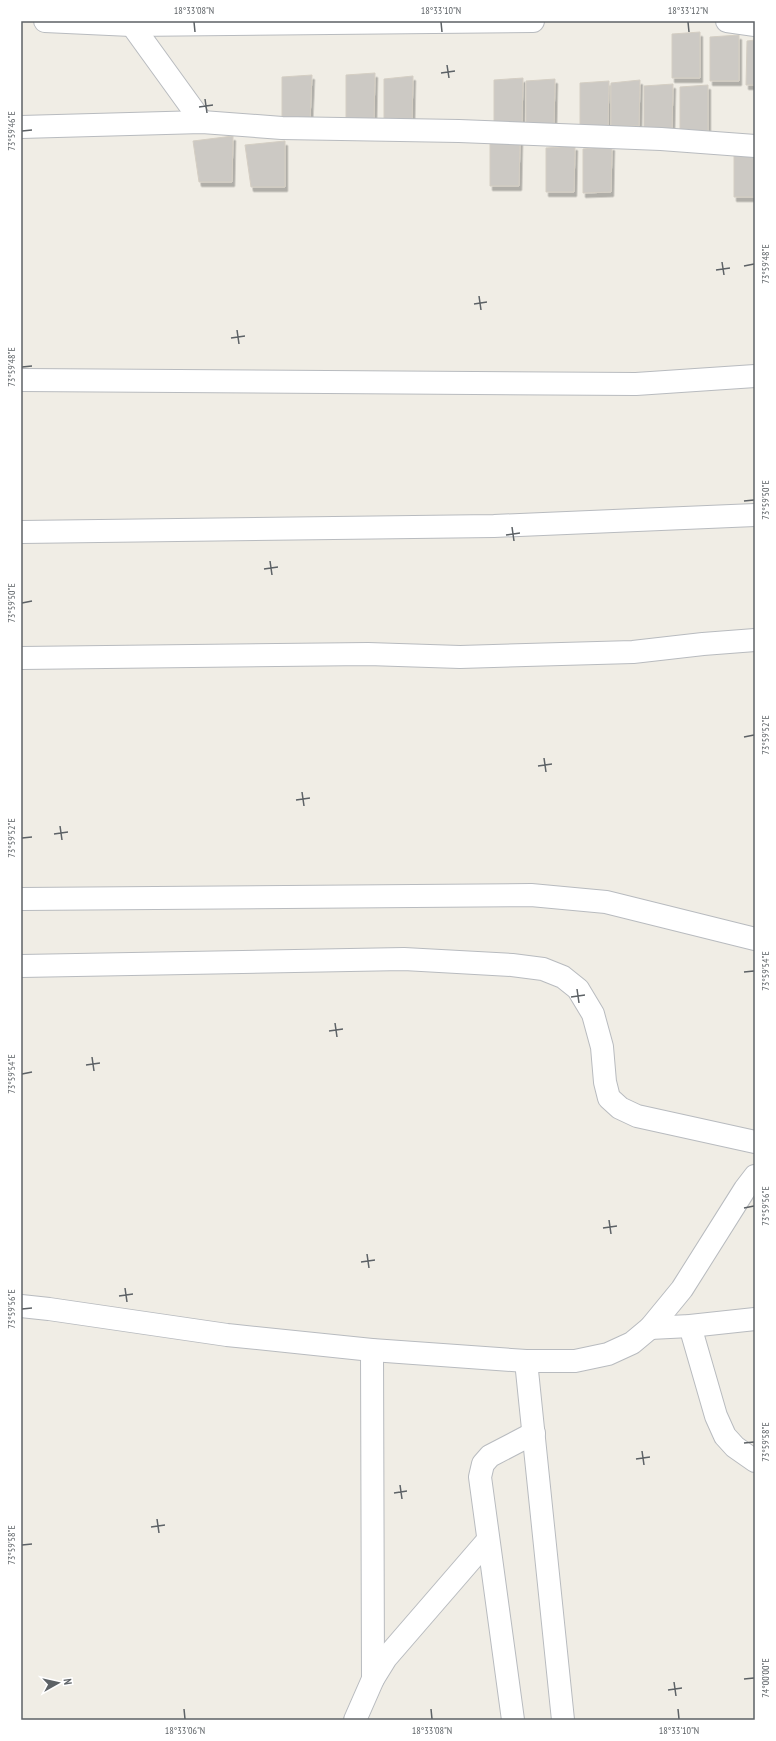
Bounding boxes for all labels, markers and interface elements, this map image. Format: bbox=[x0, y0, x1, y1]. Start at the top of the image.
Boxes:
text: 18°33'08"N bbox=[174, 4, 214, 17]
text: 18°33'10"N bbox=[421, 4, 461, 17]
text: 18°33'12"N bbox=[668, 4, 708, 17]
text: 73°59'46"E bbox=[5, 111, 18, 151]
text: 73°59'48"E bbox=[759, 244, 772, 284]
text: 73°59'48"E bbox=[5, 347, 18, 387]
text: 73°59'50"E bbox=[759, 480, 772, 520]
text: 73°59'50"E bbox=[5, 583, 18, 623]
text: 73°59'52"E bbox=[759, 715, 772, 755]
text: 73°59'52"E bbox=[5, 818, 18, 858]
text: 73°59'54"E bbox=[759, 951, 772, 991]
text: 73°59'54"E bbox=[5, 1054, 18, 1094]
text: 73°59'56"E bbox=[759, 1186, 772, 1226]
text: 73°59'56"E bbox=[5, 1289, 18, 1329]
text: 73°59'58"E bbox=[759, 1422, 772, 1462]
text: 73°59'58"E bbox=[5, 1525, 18, 1565]
text: 74°00'00"E bbox=[759, 1658, 772, 1698]
north arrow bbox=[38, 1663, 78, 1703]
text: N bbox=[61, 1678, 75, 1686]
text: 18°33'06"N bbox=[165, 1724, 205, 1737]
text: 18°33'08"N bbox=[412, 1724, 452, 1737]
text: 18°33'10"N bbox=[659, 1724, 699, 1737]

